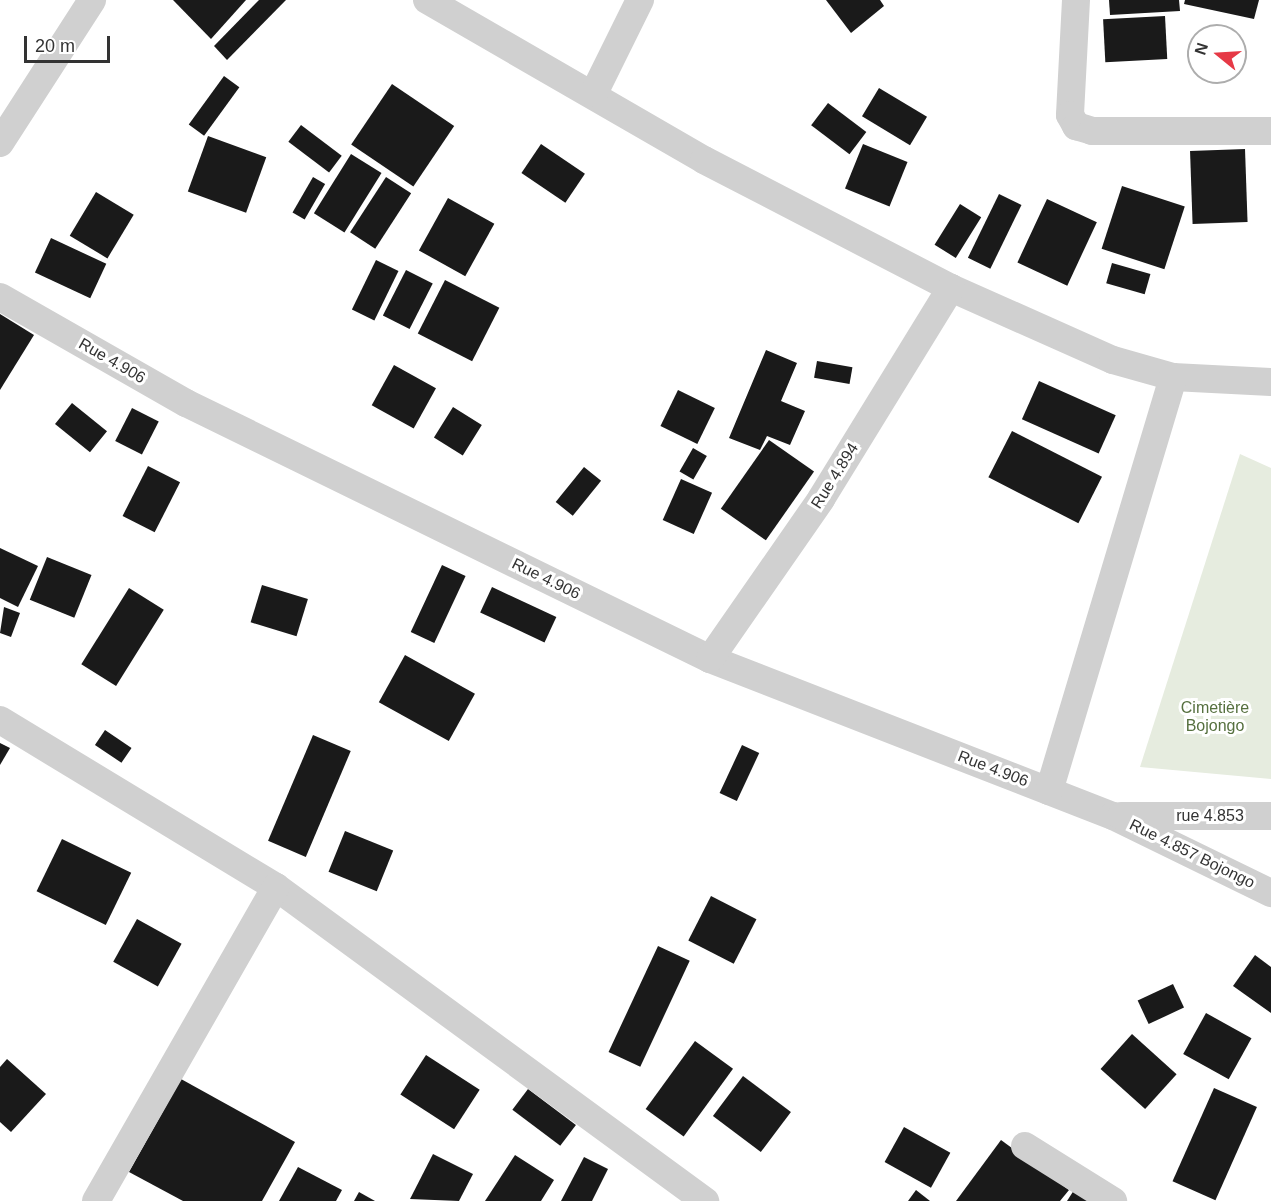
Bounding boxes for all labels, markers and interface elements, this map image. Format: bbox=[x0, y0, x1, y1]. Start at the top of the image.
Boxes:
scale bar bbox=[27, 24, 112, 62]
north arrow bbox=[1187, 24, 1247, 84]
text: 20 m bbox=[35, 36, 75, 56]
text: N bbox=[1191, 41, 1211, 57]
street label: Rue 4.906 bbox=[75, 334, 149, 388]
street label: Rue 4.894 bbox=[807, 440, 863, 512]
street label: Rue 4.906 bbox=[509, 554, 583, 604]
park label: Cimetière Bojongo bbox=[1181, 698, 1249, 736]
street label: Rue 4.906 bbox=[955, 747, 1031, 791]
street label: rue 4.853 bbox=[1176, 806, 1244, 826]
street label: Rue 4.857 Bojongo bbox=[1126, 815, 1258, 893]

